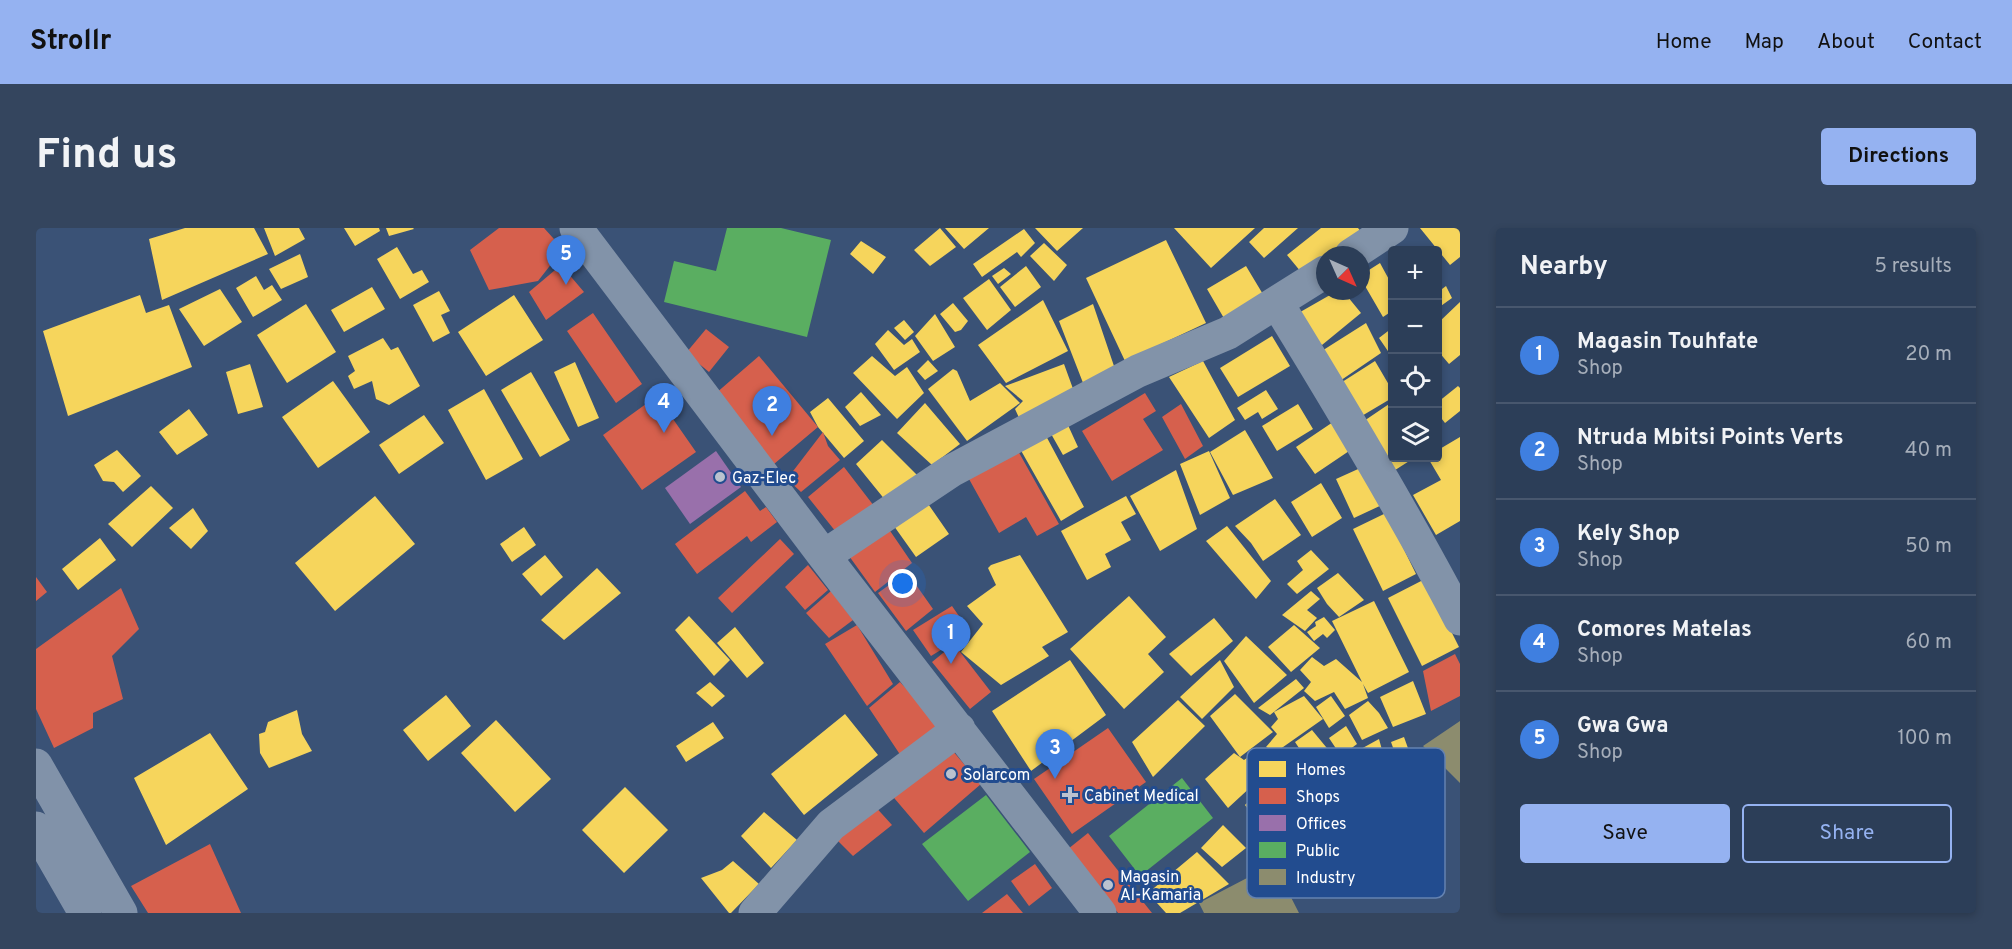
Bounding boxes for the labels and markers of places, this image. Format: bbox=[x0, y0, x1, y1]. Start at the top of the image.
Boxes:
pin: 5 bbox=[546, 236, 586, 285]
pin: 4 bbox=[644, 384, 684, 433]
pin: 2 bbox=[752, 386, 792, 436]
place label: Gaz-Elec bbox=[732, 469, 796, 489]
marker: Gaz-Elec bbox=[713, 470, 727, 484]
pin: 1 bbox=[932, 614, 970, 664]
pin: 3 bbox=[1036, 730, 1074, 779]
place label: Solarcom bbox=[963, 766, 1030, 786]
marker: Solarcom bbox=[944, 767, 958, 781]
marker: Cabinet Medical bbox=[1061, 786, 1079, 804]
place label: Cabinet Medical bbox=[1084, 787, 1199, 807]
place label: Magasin Al-Kamaria bbox=[1120, 868, 1201, 906]
marker: Magasin Al-Kamaria bbox=[1101, 878, 1115, 892]

